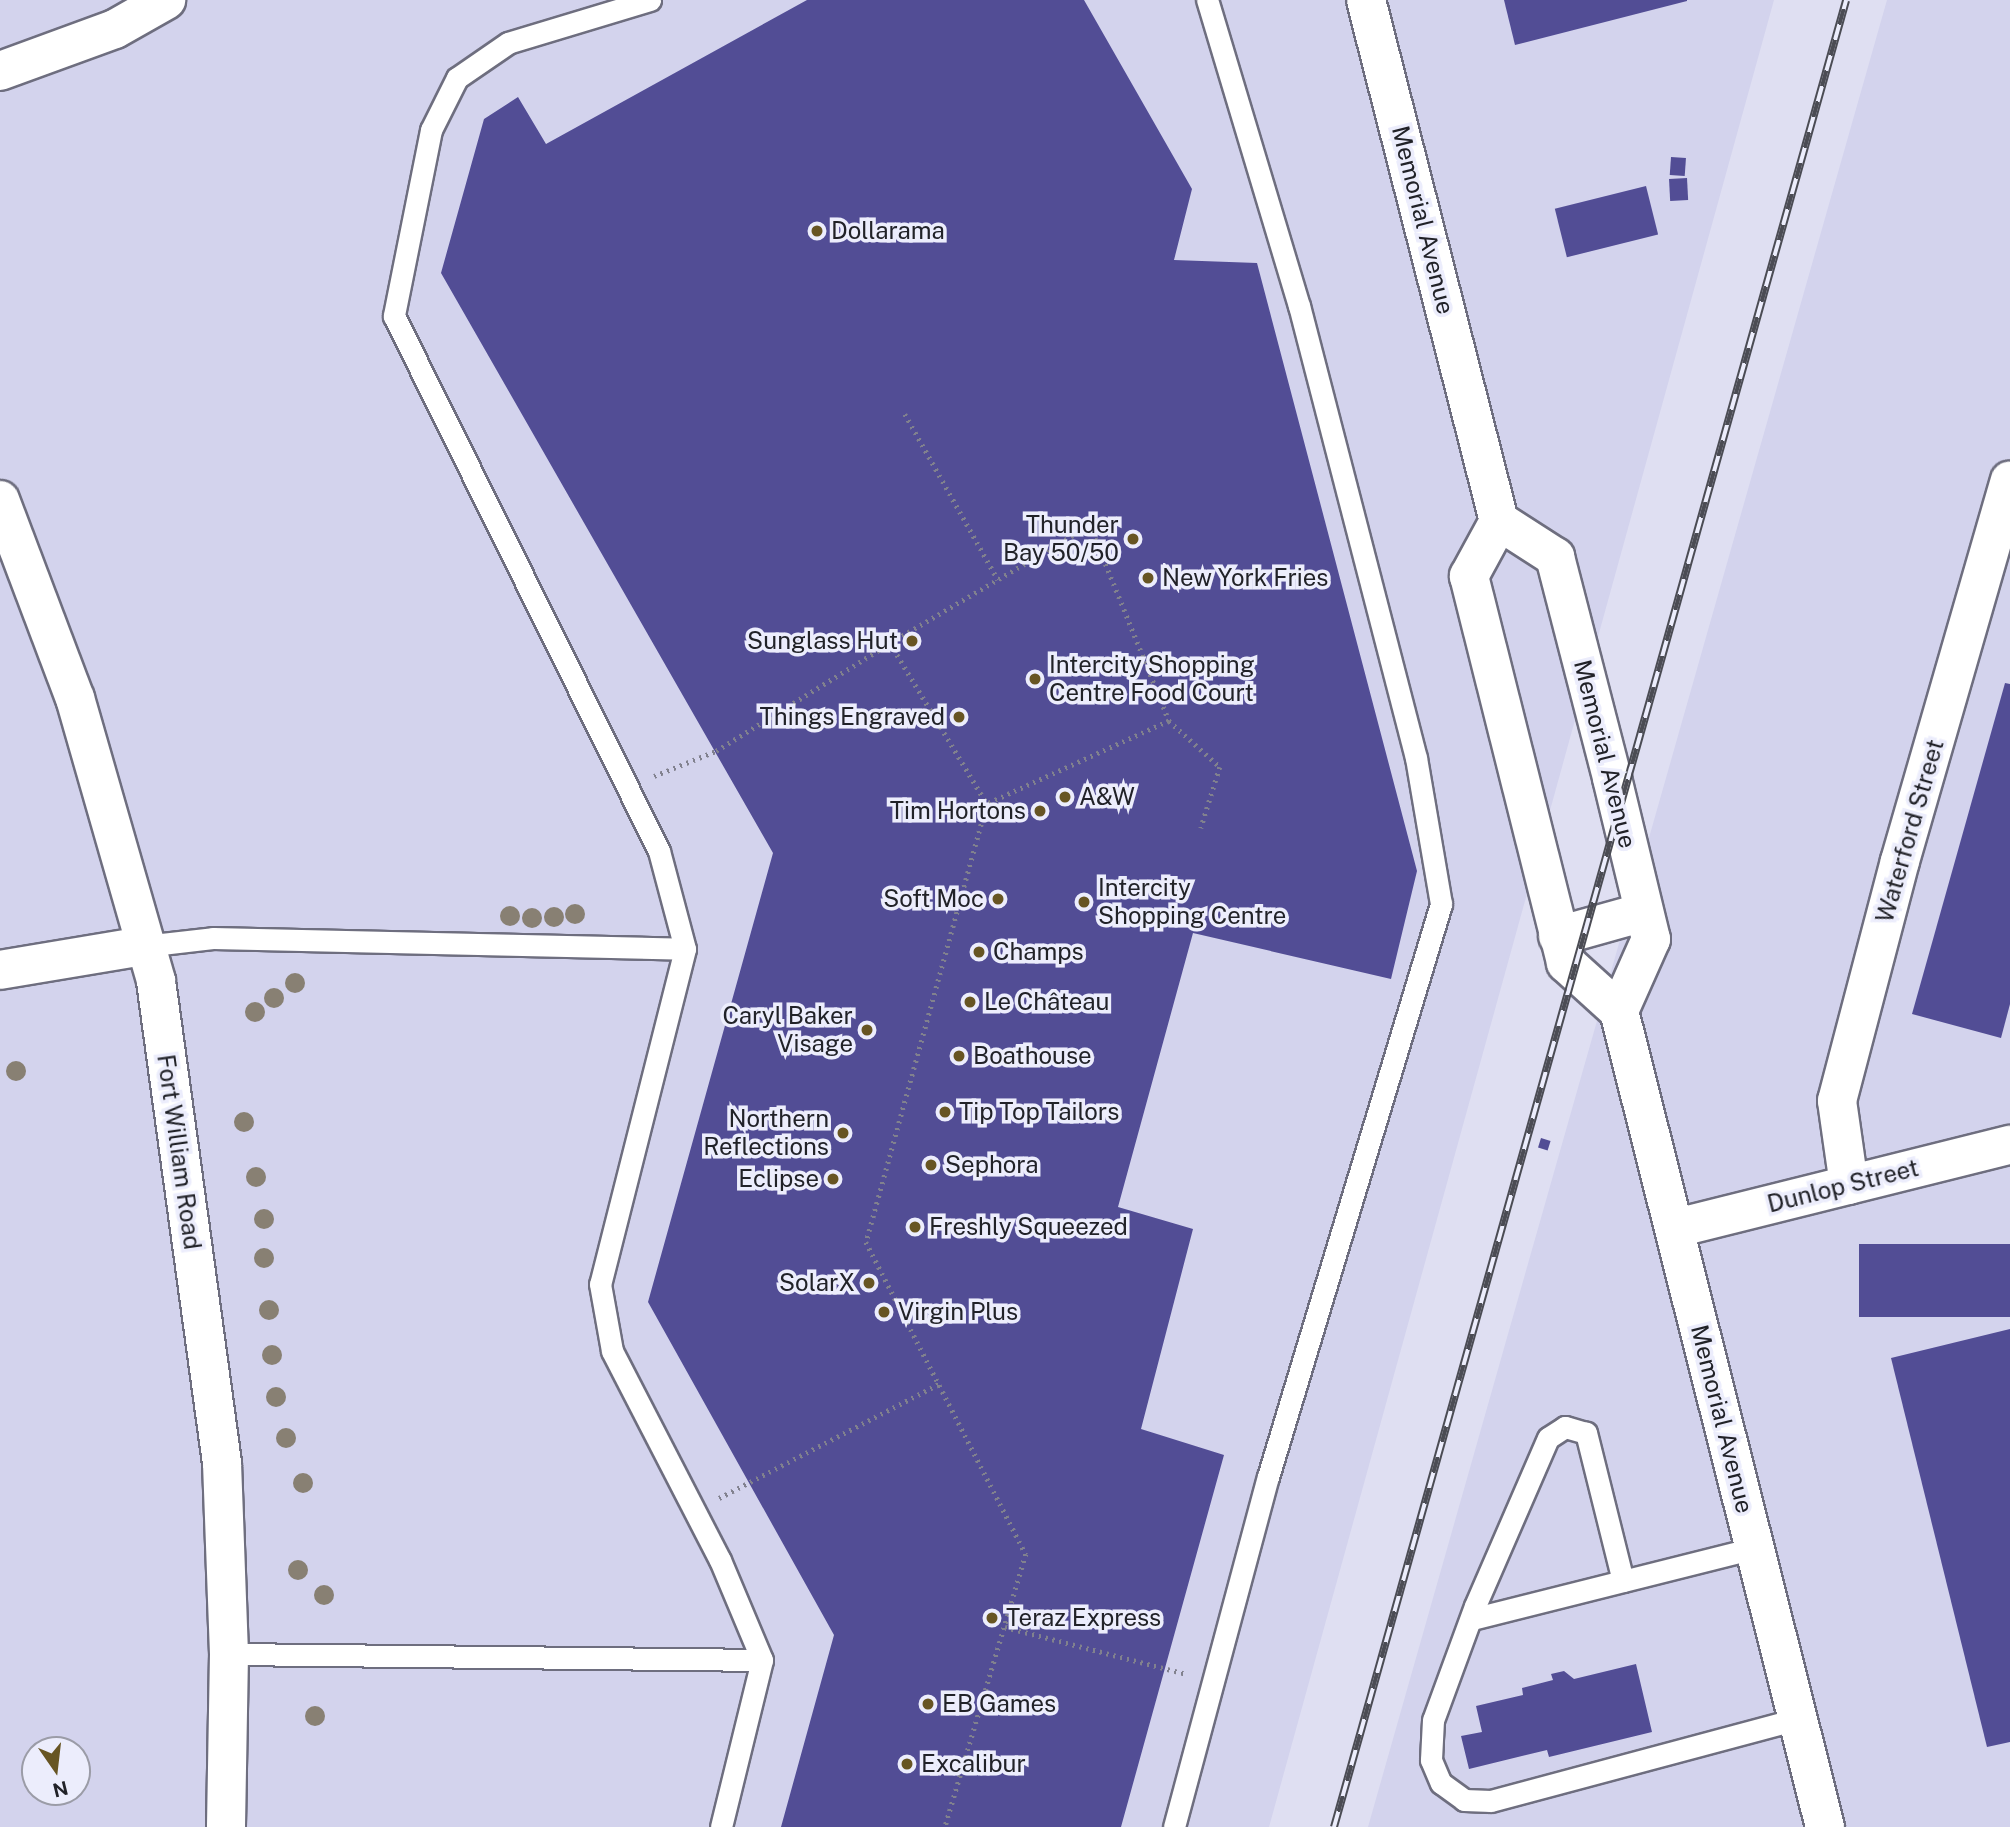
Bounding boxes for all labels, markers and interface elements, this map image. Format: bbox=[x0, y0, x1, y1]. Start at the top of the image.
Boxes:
street label: Memorial Avenue bbox=[1386, 123, 1460, 317]
place label: Dollarama bbox=[831, 217, 945, 245]
marker: Dollarama bbox=[809, 223, 825, 239]
place label: Thunder Bay 50/50 bbox=[1003, 511, 1119, 567]
marker: Thunder Bay 50/50 bbox=[1125, 531, 1141, 547]
place label: New York Fries bbox=[1162, 564, 1328, 592]
marker: New York Fries bbox=[1140, 570, 1156, 586]
place label: Sunglass Hut bbox=[747, 627, 898, 655]
marker: Sunglass Hut bbox=[904, 633, 920, 649]
place label: Intercity Shopping Centre Food Court bbox=[1049, 651, 1255, 707]
street label: Memorial Avenue bbox=[1568, 657, 1642, 851]
marker: Intercity Shopping Centre Food Court bbox=[1027, 671, 1043, 687]
place label: Things Engraved bbox=[760, 703, 945, 731]
marker: Things Engraved bbox=[951, 709, 967, 725]
street label: Waterford Street bbox=[1870, 736, 1950, 926]
place label: A&W bbox=[1079, 783, 1135, 811]
marker: A&W bbox=[1057, 789, 1073, 805]
place label: Tim Hortons bbox=[890, 797, 1026, 825]
marker: Tim Hortons bbox=[1032, 803, 1048, 819]
place label: Intercity Shopping Centre bbox=[1098, 874, 1286, 930]
place label: Soft Moc bbox=[883, 885, 984, 913]
marker: Soft Moc bbox=[990, 891, 1006, 907]
marker: Intercity Shopping Centre bbox=[1076, 894, 1092, 910]
place label: Champs bbox=[993, 938, 1084, 966]
marker: Champs bbox=[971, 944, 987, 960]
place label: Le Château bbox=[984, 988, 1110, 1016]
marker: Le Château bbox=[962, 994, 978, 1010]
place label: Caryl Baker Visage bbox=[722, 1002, 853, 1058]
marker: Caryl Baker Visage bbox=[859, 1022, 875, 1038]
place label: Boathouse bbox=[973, 1042, 1092, 1070]
marker: Boathouse bbox=[951, 1048, 967, 1064]
street label: Fort William Road bbox=[151, 1052, 207, 1252]
place label: Tip Top Tailors bbox=[959, 1098, 1120, 1126]
marker: Tip Top Tailors bbox=[937, 1104, 953, 1120]
place label: Northern Reflections bbox=[703, 1105, 829, 1161]
marker: Northern Reflections bbox=[835, 1125, 851, 1141]
place label: Sephora bbox=[945, 1151, 1039, 1179]
street label: Dunlop Street bbox=[1764, 1153, 1922, 1219]
marker: Sephora bbox=[923, 1157, 939, 1173]
place label: Eclipse bbox=[738, 1165, 819, 1193]
marker: Eclipse bbox=[825, 1171, 841, 1187]
place label: Freshly Squeezed bbox=[929, 1213, 1128, 1241]
marker: Freshly Squeezed bbox=[907, 1219, 923, 1235]
place label: SolarX bbox=[779, 1269, 855, 1297]
marker: SolarX bbox=[861, 1275, 877, 1291]
place label: Virgin Plus bbox=[898, 1298, 1018, 1326]
marker: Virgin Plus bbox=[876, 1304, 892, 1320]
street label: Memorial Avenue bbox=[1685, 1322, 1759, 1516]
place label: Teraz Express bbox=[1006, 1604, 1161, 1632]
marker: Teraz Express bbox=[984, 1610, 1000, 1626]
place label: EB Games bbox=[942, 1690, 1056, 1718]
marker: EB Games bbox=[920, 1696, 936, 1712]
north arrow bbox=[21, 1736, 91, 1806]
place label: Excalibur bbox=[921, 1750, 1026, 1778]
marker: Excalibur bbox=[899, 1756, 915, 1772]
text: N bbox=[51, 1777, 70, 1802]

